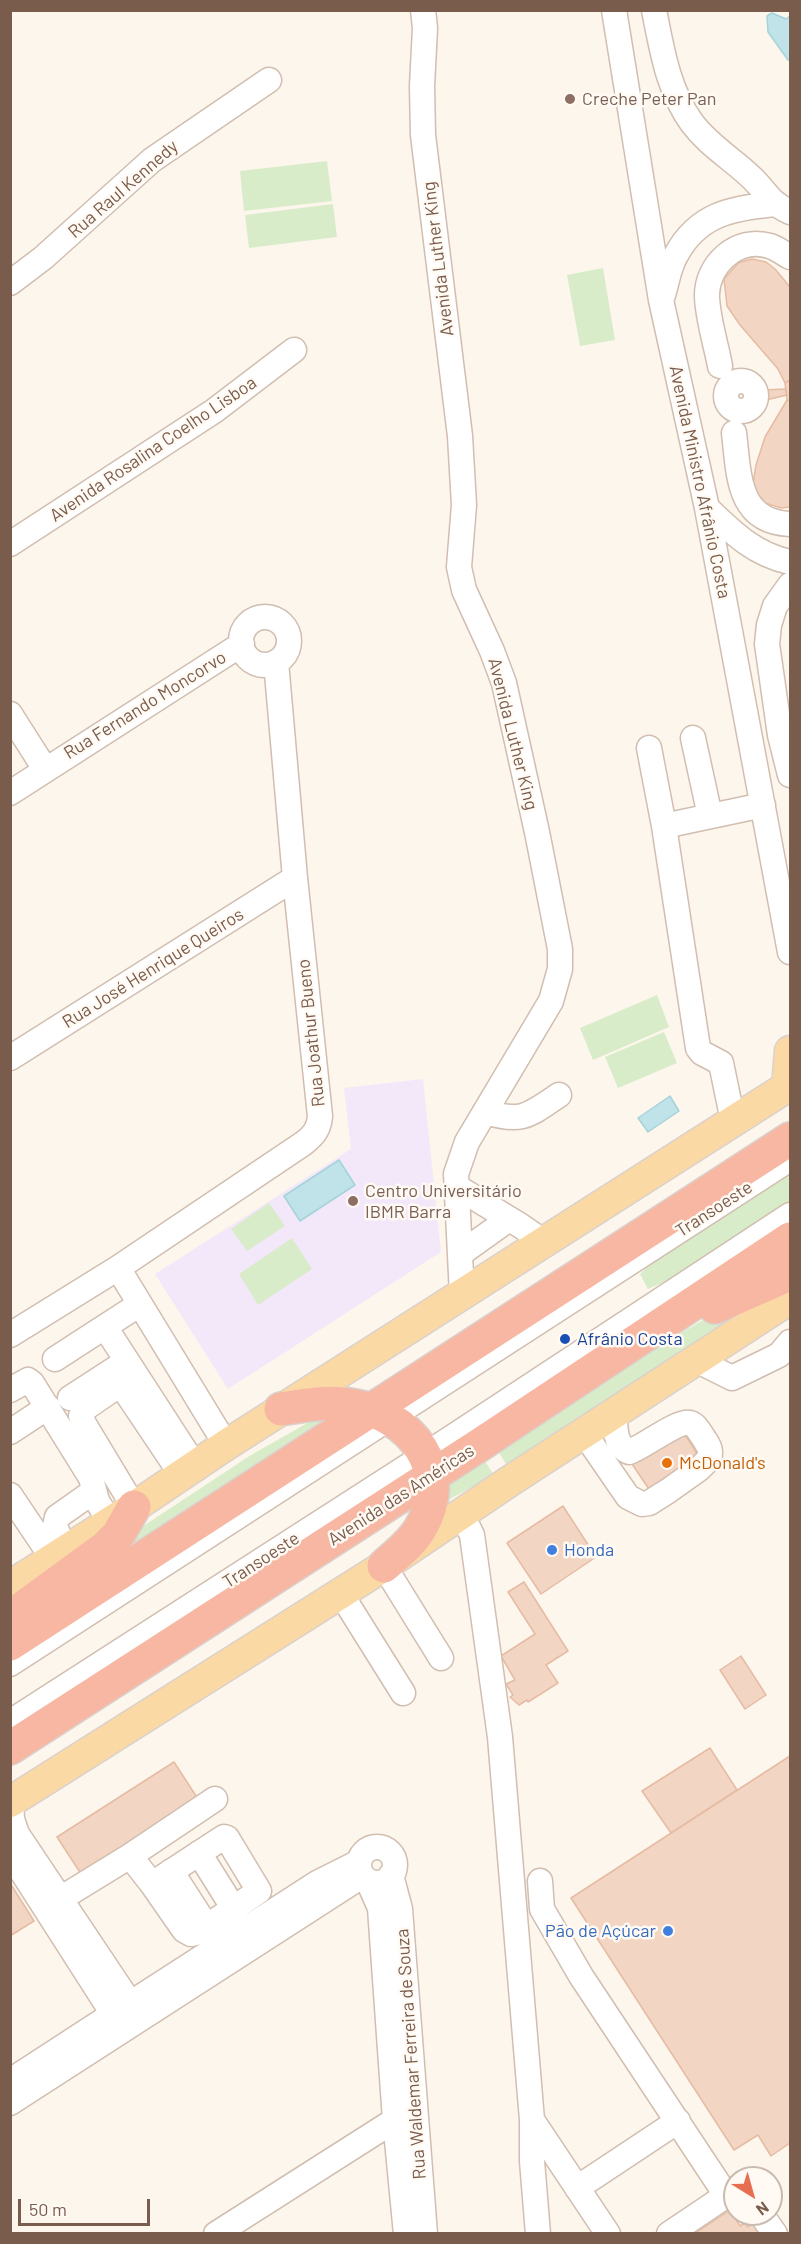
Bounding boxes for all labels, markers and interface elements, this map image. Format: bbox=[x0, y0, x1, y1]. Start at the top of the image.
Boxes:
place label: Creche Peter Pan bbox=[582, 88, 716, 110]
marker: Creche Peter Pan bbox=[563, 92, 577, 106]
street label: Rua Raul Kennedy bbox=[64, 135, 182, 243]
street label: Avenida Luther King bbox=[418, 180, 458, 338]
street label: Avenida Ministro Afrânio Costa bbox=[665, 364, 735, 600]
street label: Avenida Rosalina Coelho Lisboa bbox=[46, 372, 260, 526]
street label: Rua Fernando Moncorvo bbox=[60, 646, 230, 764]
street label: Avenida Luther King bbox=[484, 656, 542, 812]
street label: Rua José Henrique Queiros bbox=[58, 903, 248, 1033]
street label: Rua Joathur Bueno bbox=[292, 958, 330, 1108]
street label: Transoeste bbox=[672, 1176, 756, 1242]
place label: Centro Universitário IBMR Barra bbox=[365, 1180, 522, 1222]
marker: Centro Universitário IBMR Barra bbox=[346, 1194, 360, 1208]
place label: Afrânio Costa bbox=[577, 1328, 683, 1350]
marker: Afrânio Costa bbox=[558, 1332, 572, 1346]
street label: Avenida das Américas bbox=[324, 1440, 478, 1550]
place label: McDonald's bbox=[679, 1452, 766, 1474]
marker: McDonald's bbox=[660, 1456, 674, 1470]
street label: Transoeste bbox=[219, 1527, 303, 1593]
place label: Honda bbox=[564, 1539, 614, 1561]
marker: Honda bbox=[545, 1543, 559, 1557]
place label: Pão de Açúcar bbox=[545, 1920, 656, 1942]
marker: Pão de Açúcar bbox=[661, 1924, 675, 1938]
street label: Rua Waldemar Ferreira de Souza bbox=[391, 1928, 431, 2180]
north arrow bbox=[723, 2166, 783, 2226]
scale bar bbox=[21, 2187, 153, 2225]
text: 50 m bbox=[29, 2198, 67, 2220]
text: N bbox=[753, 2198, 773, 2220]

